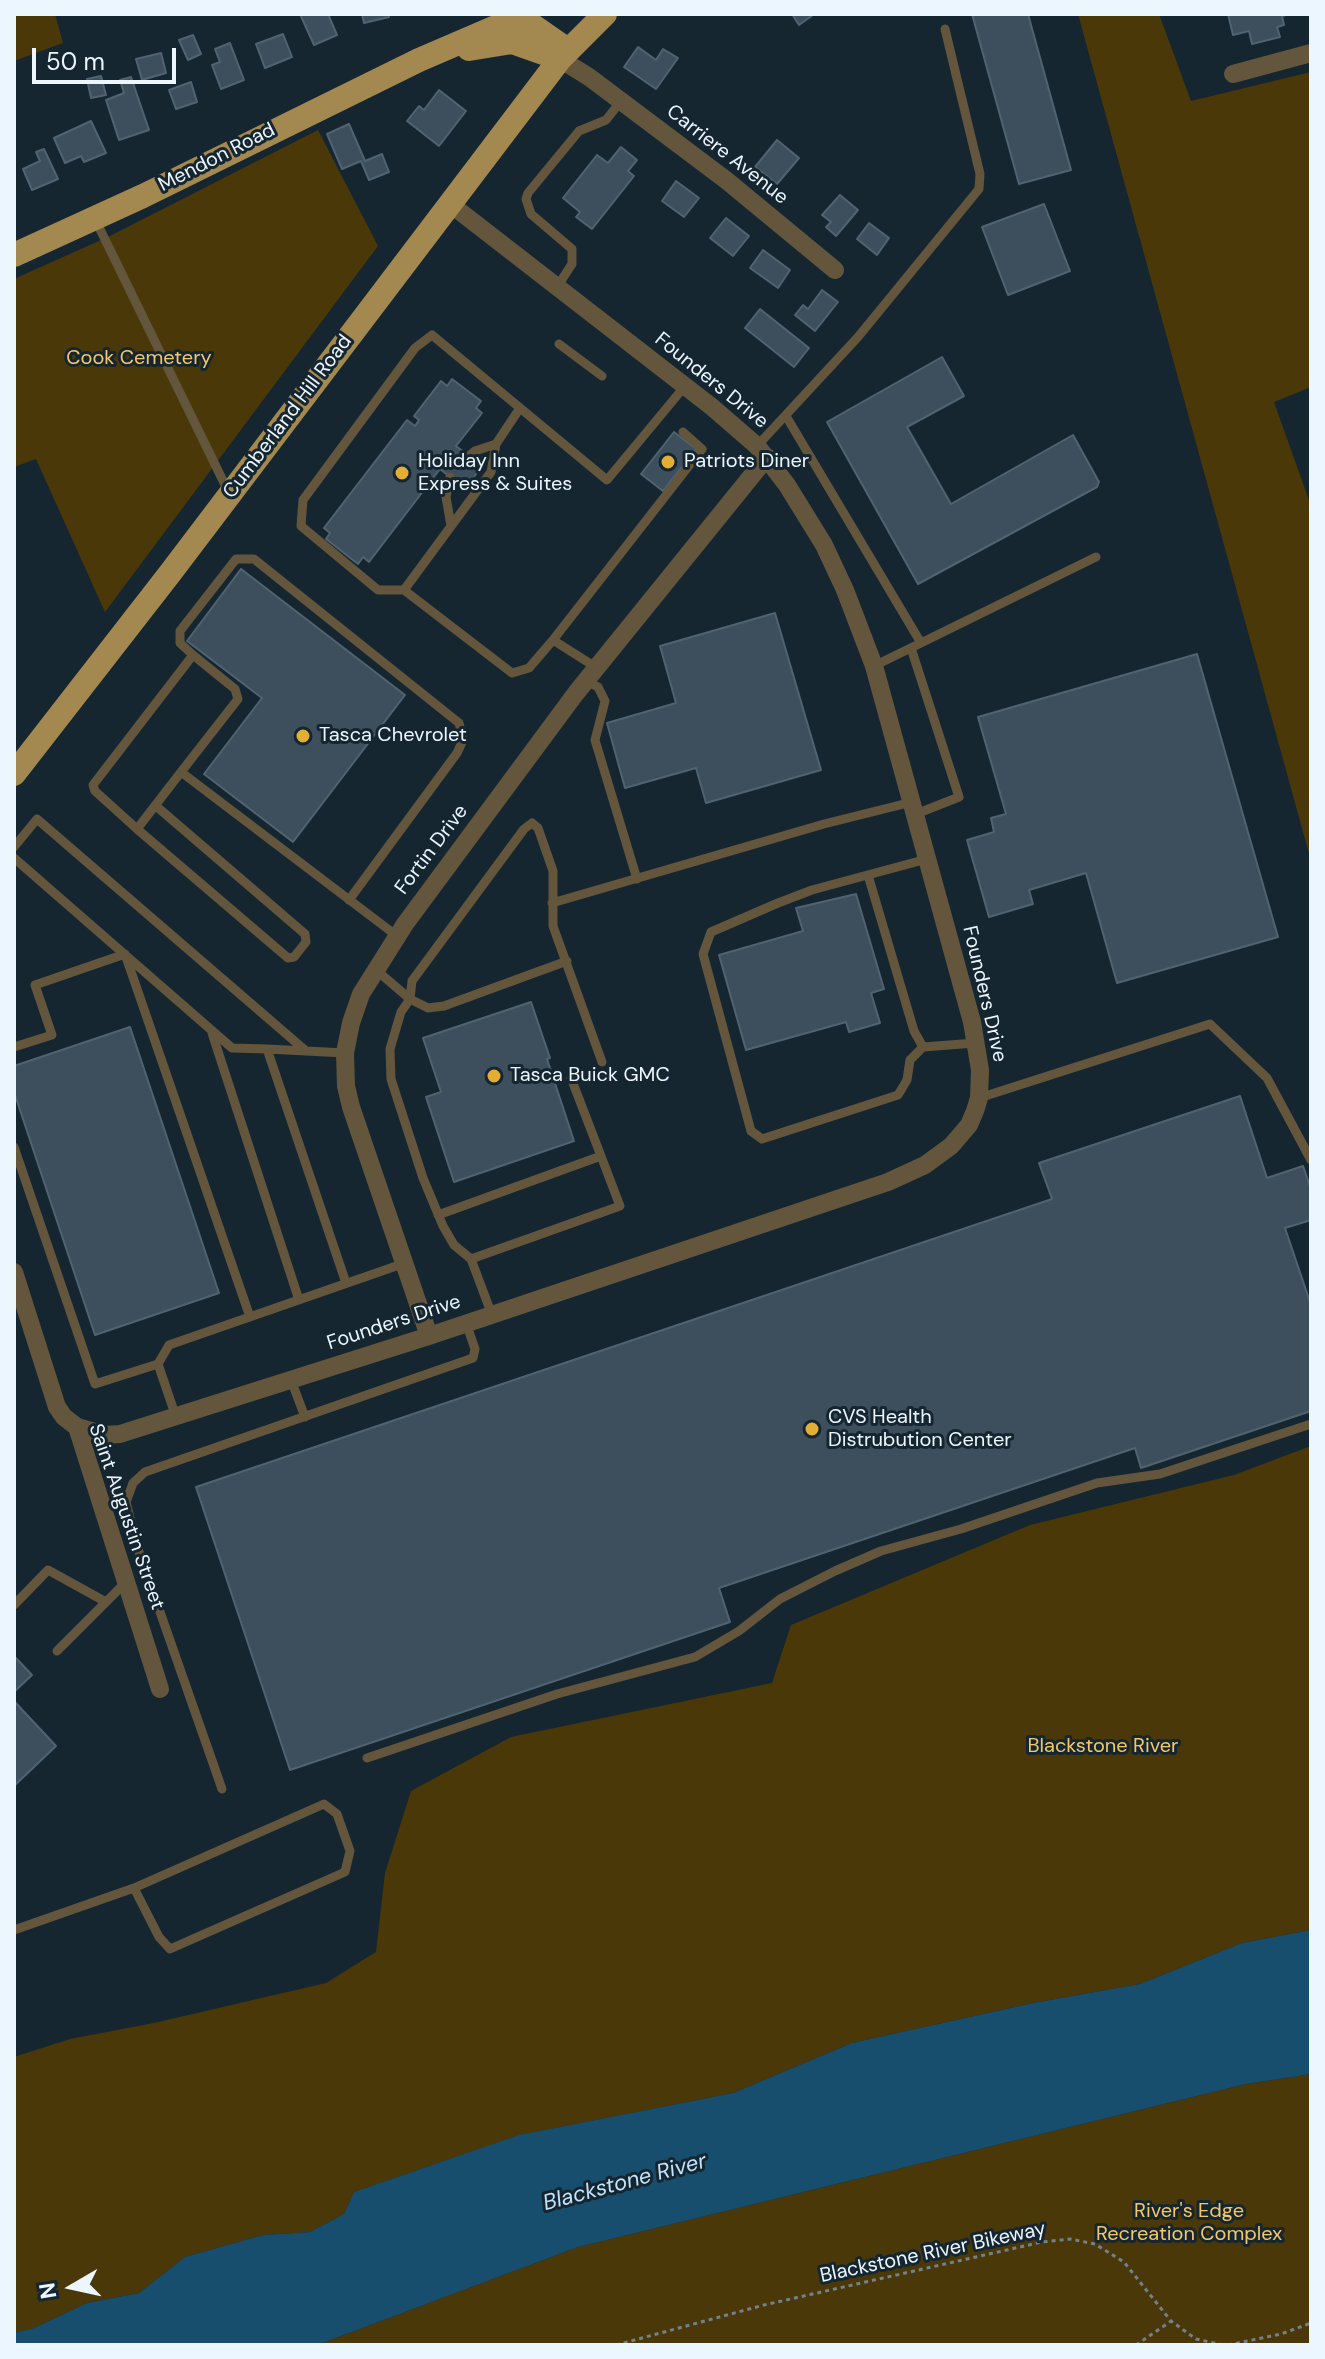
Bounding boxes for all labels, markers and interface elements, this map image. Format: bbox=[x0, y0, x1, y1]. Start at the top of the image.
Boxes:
scale bar bbox=[36, 32, 180, 82]
text: 50 m bbox=[46, 46, 105, 77]
street label: Carriere Avenue bbox=[661, 100, 793, 210]
street label: Mendon Road bbox=[155, 118, 279, 198]
street label: Founders Drive bbox=[649, 328, 773, 434]
street label: Cumberland Hill Road bbox=[219, 330, 357, 504]
park label: Cook Cemetery bbox=[66, 347, 212, 371]
place label: Holiday Inn Express & Suites bbox=[418, 450, 572, 497]
place label: Patriots Diner bbox=[684, 450, 809, 474]
marker: Patriots Diner bbox=[659, 453, 677, 471]
marker: Holiday Inn Express & Suites bbox=[393, 464, 411, 482]
place label: Tasca Chevrolet bbox=[319, 724, 467, 748]
marker: Tasca Chevrolet bbox=[294, 727, 312, 745]
street label: Fortin Drive bbox=[390, 800, 474, 900]
street label: Founders Drive bbox=[957, 924, 1011, 1064]
place label: Tasca Buick GMC bbox=[510, 1064, 670, 1088]
marker: Tasca Buick GMC bbox=[485, 1067, 503, 1085]
street label: Founders Drive bbox=[324, 1290, 464, 1356]
place label: CVS Health Distrubution Center bbox=[828, 1406, 1012, 1453]
marker: CVS Health Distrubution Center bbox=[803, 1420, 821, 1438]
street label: Saint Augustin Street bbox=[83, 1421, 169, 1613]
park label: Blackstone River bbox=[1028, 1735, 1178, 1759]
water label: Blackstone River bbox=[540, 2149, 710, 2217]
park label: River's Edge Recreation Complex bbox=[1096, 2200, 1282, 2247]
street label: Blackstone River Bikeway bbox=[818, 2217, 1048, 2289]
north arrow bbox=[32, 2247, 112, 2327]
text: N bbox=[32, 2281, 63, 2301]

